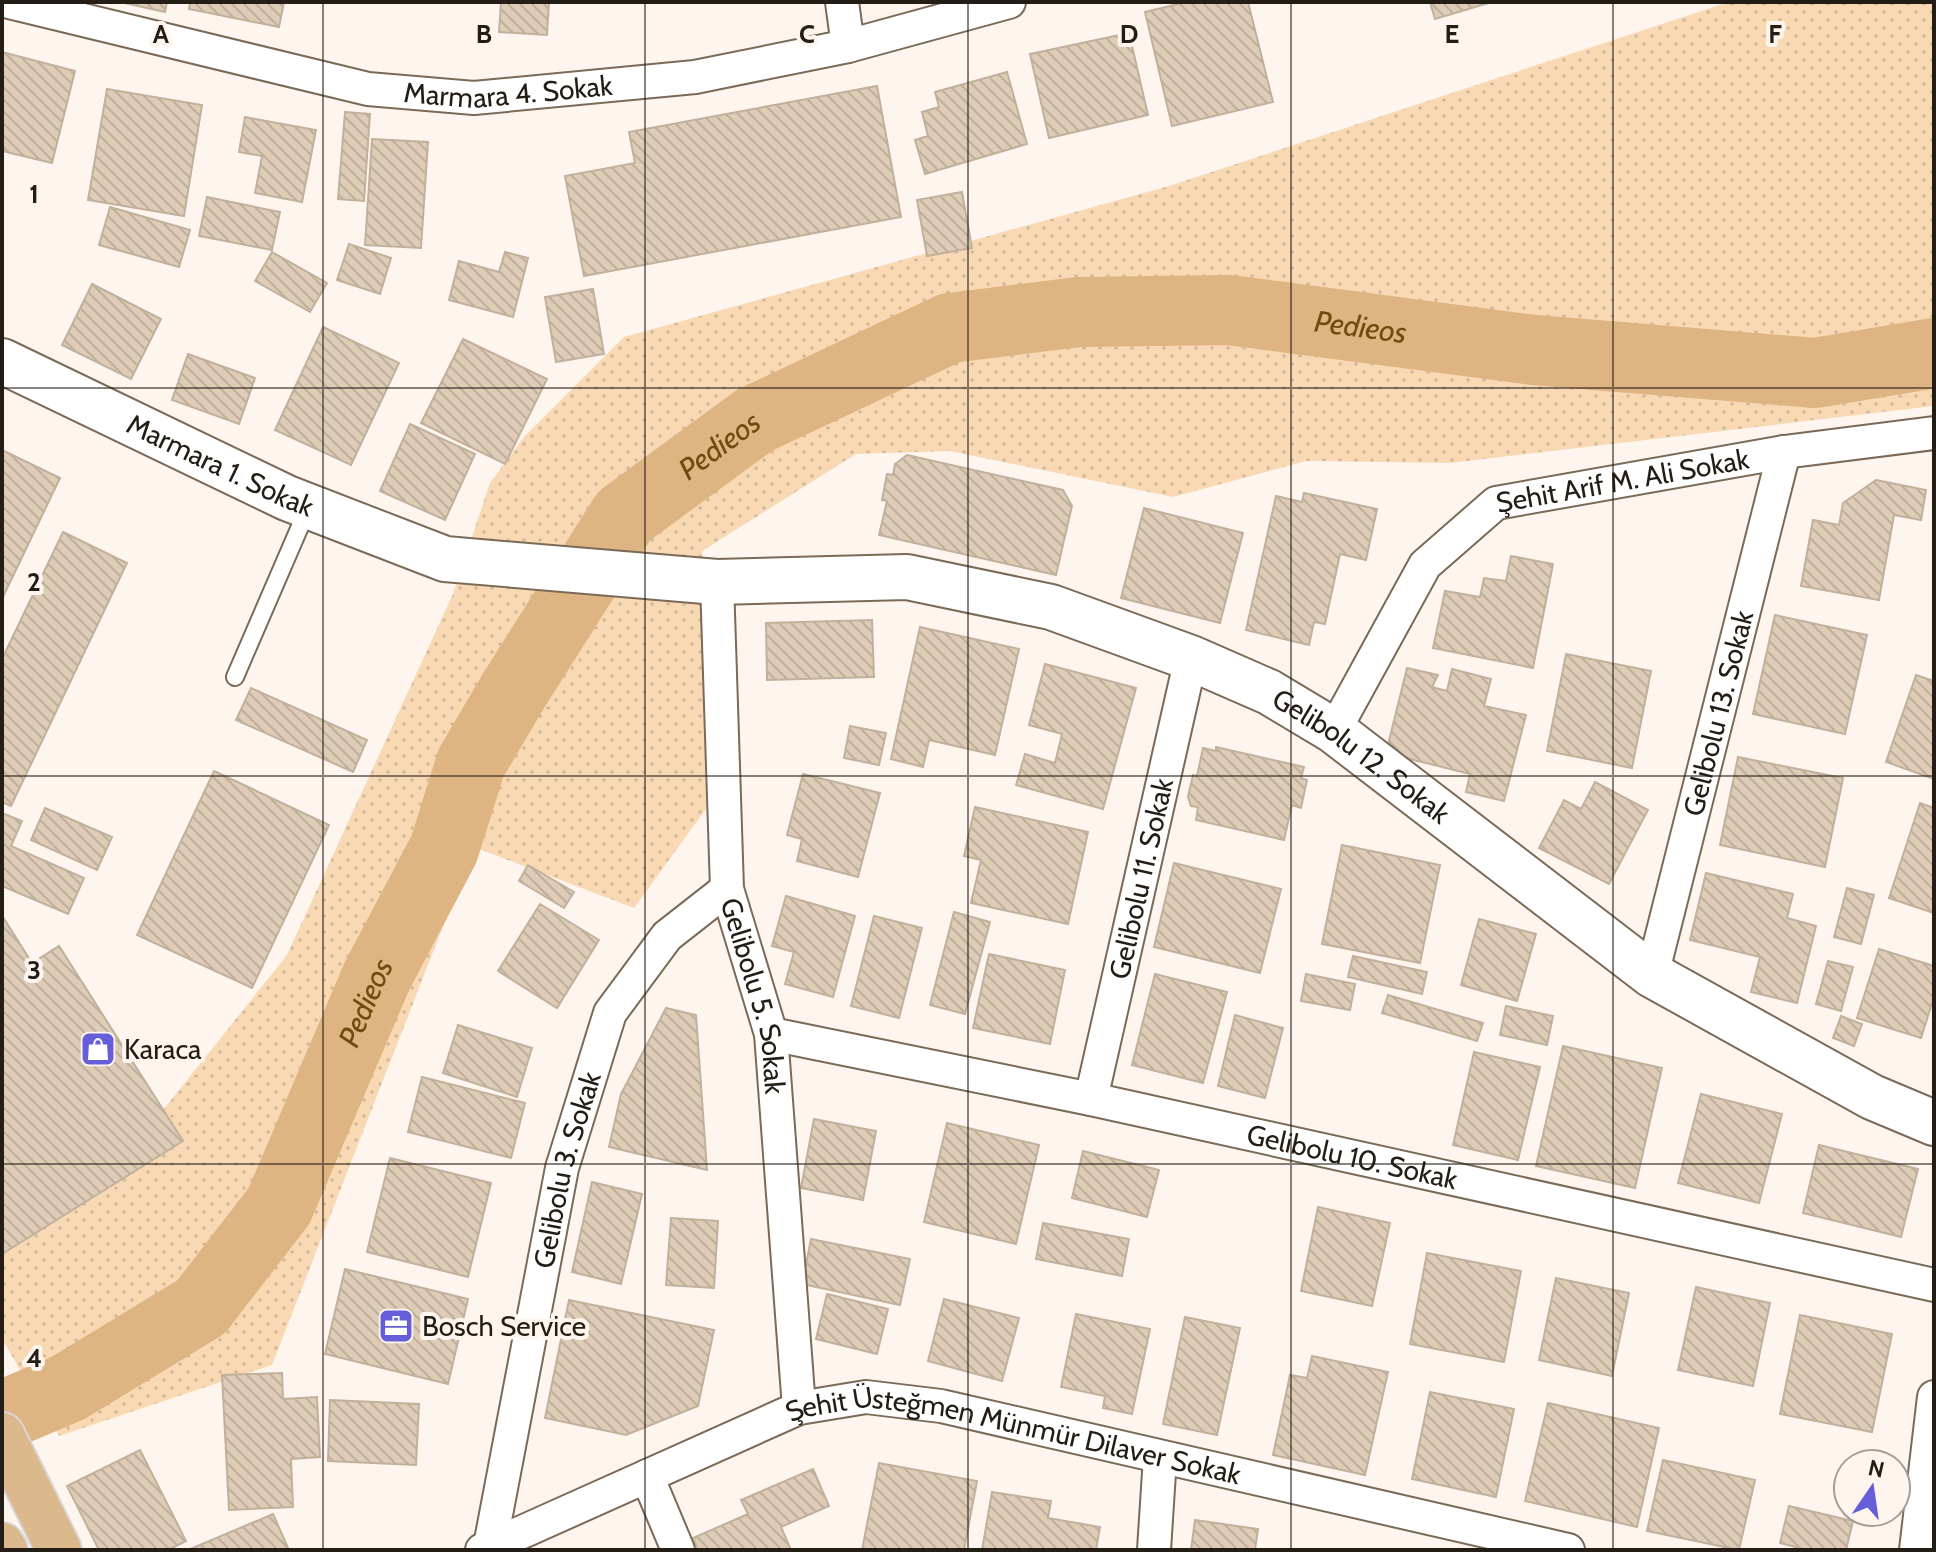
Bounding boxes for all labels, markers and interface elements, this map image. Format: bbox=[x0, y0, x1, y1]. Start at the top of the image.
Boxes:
text: A bbox=[153, 18, 170, 50]
text: B bbox=[476, 18, 492, 50]
text: C bbox=[799, 18, 815, 50]
text: D bbox=[1120, 18, 1138, 50]
text: E bbox=[1445, 18, 1459, 50]
text: F bbox=[1768, 18, 1782, 50]
street label: Marmara 4. Sokak bbox=[402, 68, 614, 115]
text: 1 bbox=[29, 178, 39, 210]
water label: Pedieos bbox=[1312, 302, 1409, 351]
water label: Pedieos bbox=[671, 403, 768, 488]
street label: Marmara 1. Sokak bbox=[121, 407, 319, 524]
street label: Şehit Arif M. Ali Sokak bbox=[1493, 441, 1752, 520]
text: 2 bbox=[27, 566, 41, 598]
street label: Gelibolu 13. Sokak bbox=[1676, 606, 1760, 820]
street label: Gelibolu 12. Sokak bbox=[1266, 681, 1457, 831]
street label: Gelibolu 11. Sokak bbox=[1102, 775, 1180, 982]
street label: Gelibolu 5. Sokak bbox=[714, 894, 792, 1096]
water label: Pedieos bbox=[330, 952, 401, 1052]
text: 3 bbox=[27, 954, 41, 986]
shop icon: Karaca bbox=[79, 1030, 117, 1068]
place label: Karaca bbox=[124, 1032, 202, 1066]
street label: Gelibolu 3. Sokak bbox=[526, 1067, 608, 1271]
street label: Gelibolu 10. Sokak bbox=[1244, 1117, 1461, 1196]
office icon: Bosch Service bbox=[377, 1307, 415, 1345]
place label: Bosch Service bbox=[422, 1309, 586, 1343]
text: 4 bbox=[26, 1342, 42, 1374]
street label: Şehit Üsteğmen Münmür Dilaver Sokak bbox=[780, 1379, 1244, 1491]
north arrow bbox=[1832, 1448, 1912, 1528]
text: N bbox=[1866, 1454, 1887, 1484]

